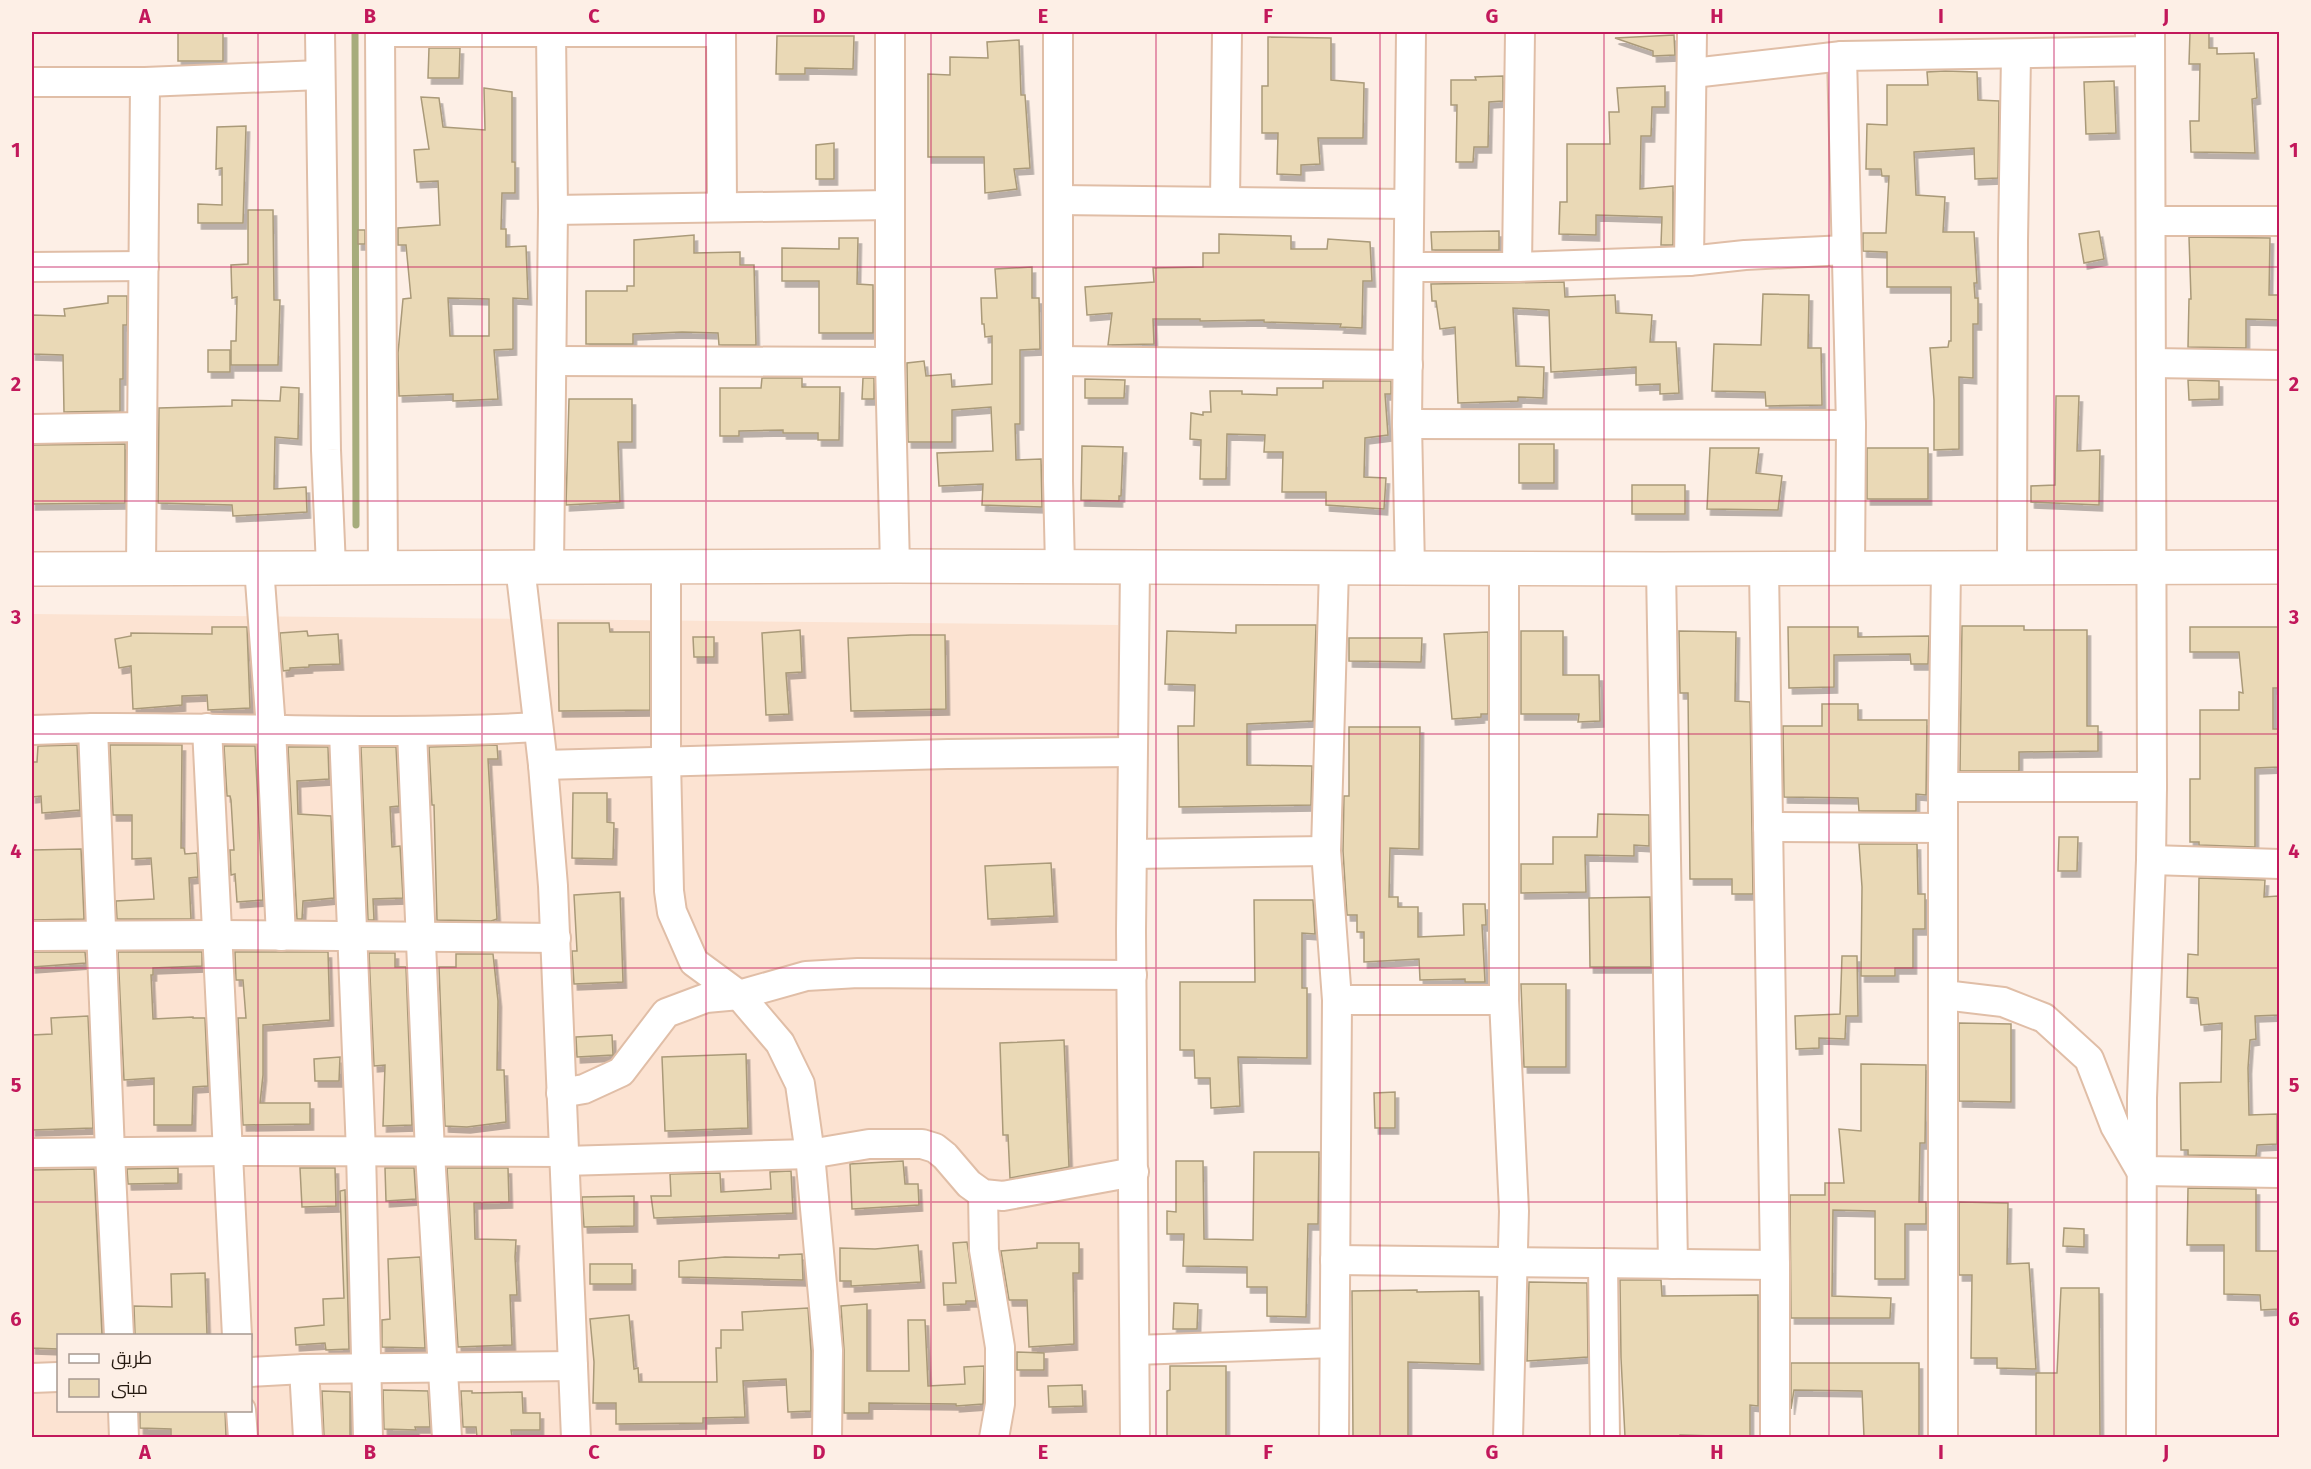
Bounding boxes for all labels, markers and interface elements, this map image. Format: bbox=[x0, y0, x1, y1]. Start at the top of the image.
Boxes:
text: A bbox=[138, 4, 152, 28]
text: B bbox=[364, 4, 376, 28]
text: C bbox=[588, 4, 600, 28]
text: D bbox=[812, 4, 826, 28]
text: E bbox=[1038, 4, 1048, 28]
text: F bbox=[1263, 4, 1273, 28]
text: G bbox=[1486, 4, 1498, 28]
text: H bbox=[1710, 4, 1724, 28]
text: I bbox=[1938, 4, 1944, 28]
text: J bbox=[2162, 4, 2169, 28]
text: 1 bbox=[11, 138, 21, 162]
text: 1 bbox=[2289, 138, 2299, 162]
text: 2 bbox=[11, 372, 21, 396]
text: 2 bbox=[2289, 372, 2299, 396]
text: 3 bbox=[10, 605, 21, 629]
text: 3 bbox=[2288, 605, 2299, 629]
text: 4 bbox=[10, 839, 22, 863]
text: 4 bbox=[2288, 839, 2300, 863]
text: 5 bbox=[11, 1073, 22, 1097]
text: 5 bbox=[2289, 1073, 2300, 1097]
text: 6 bbox=[10, 1307, 22, 1331]
text: 6 bbox=[2288, 1307, 2300, 1331]
legend bbox=[57, 1334, 252, 1412]
text: طريق bbox=[111, 1347, 152, 1370]
text: مبنى bbox=[111, 1377, 148, 1399]
text: A bbox=[138, 1440, 152, 1464]
text: B bbox=[364, 1440, 376, 1464]
text: C bbox=[588, 1440, 600, 1464]
text: D bbox=[812, 1440, 826, 1464]
text: E bbox=[1038, 1440, 1048, 1464]
text: F bbox=[1263, 1440, 1273, 1464]
text: G bbox=[1486, 1440, 1498, 1464]
text: H bbox=[1710, 1440, 1724, 1464]
text: I bbox=[1938, 1440, 1944, 1464]
text: J bbox=[2162, 1440, 2169, 1464]

